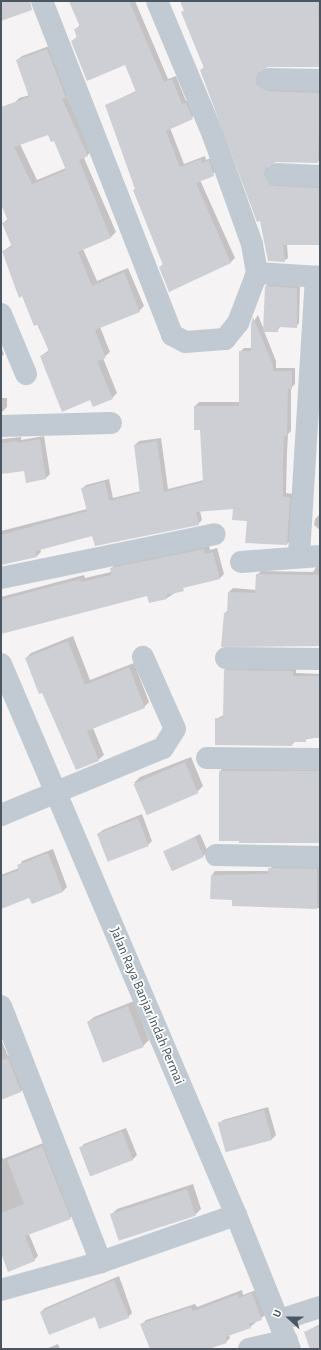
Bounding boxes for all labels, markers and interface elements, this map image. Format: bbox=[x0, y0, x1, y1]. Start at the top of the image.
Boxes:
street label: Jalan Raya Banjar Indah Permai bbox=[106, 925, 188, 1087]
north arrow bbox=[269, 1298, 309, 1338]
text: U bbox=[271, 1308, 284, 1319]

